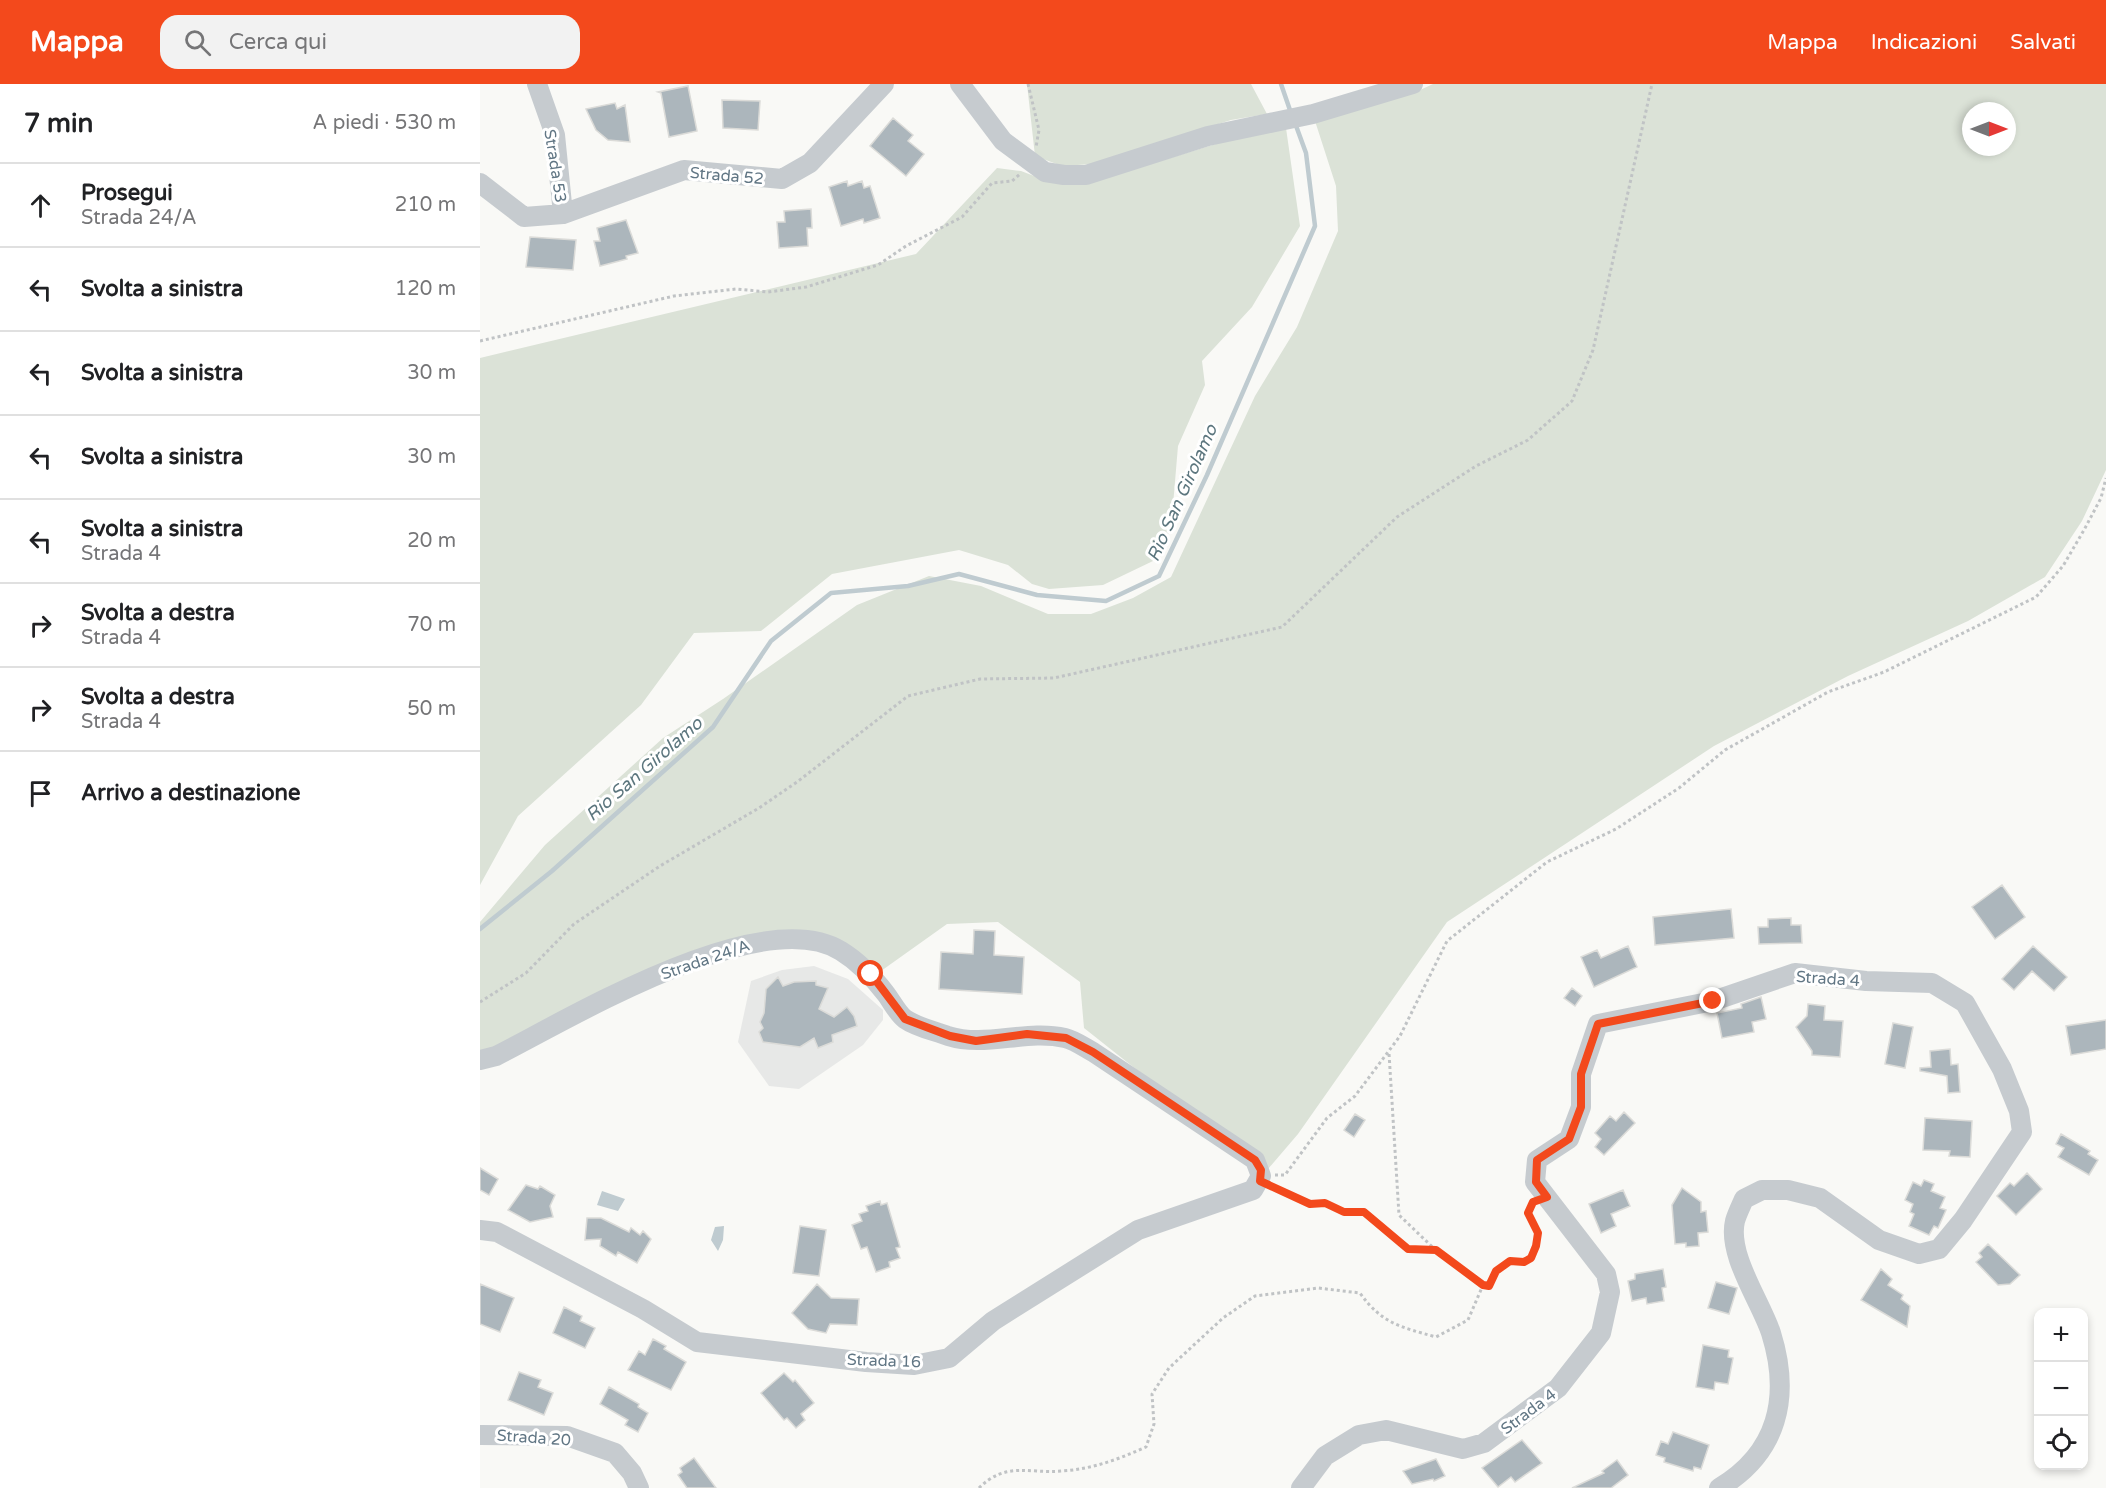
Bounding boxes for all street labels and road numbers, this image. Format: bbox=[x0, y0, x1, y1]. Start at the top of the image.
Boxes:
street label: Strada 53 bbox=[539, 128, 571, 204]
street label: Strada 52 bbox=[689, 163, 765, 189]
street label: Strada 24/A bbox=[658, 935, 752, 984]
street label: Strada 4 bbox=[1795, 967, 1861, 991]
street label: Strada 16 bbox=[847, 1350, 921, 1372]
street label: Strada 4 bbox=[1497, 1385, 1560, 1439]
street label: Strada 20 bbox=[496, 1425, 572, 1451]

